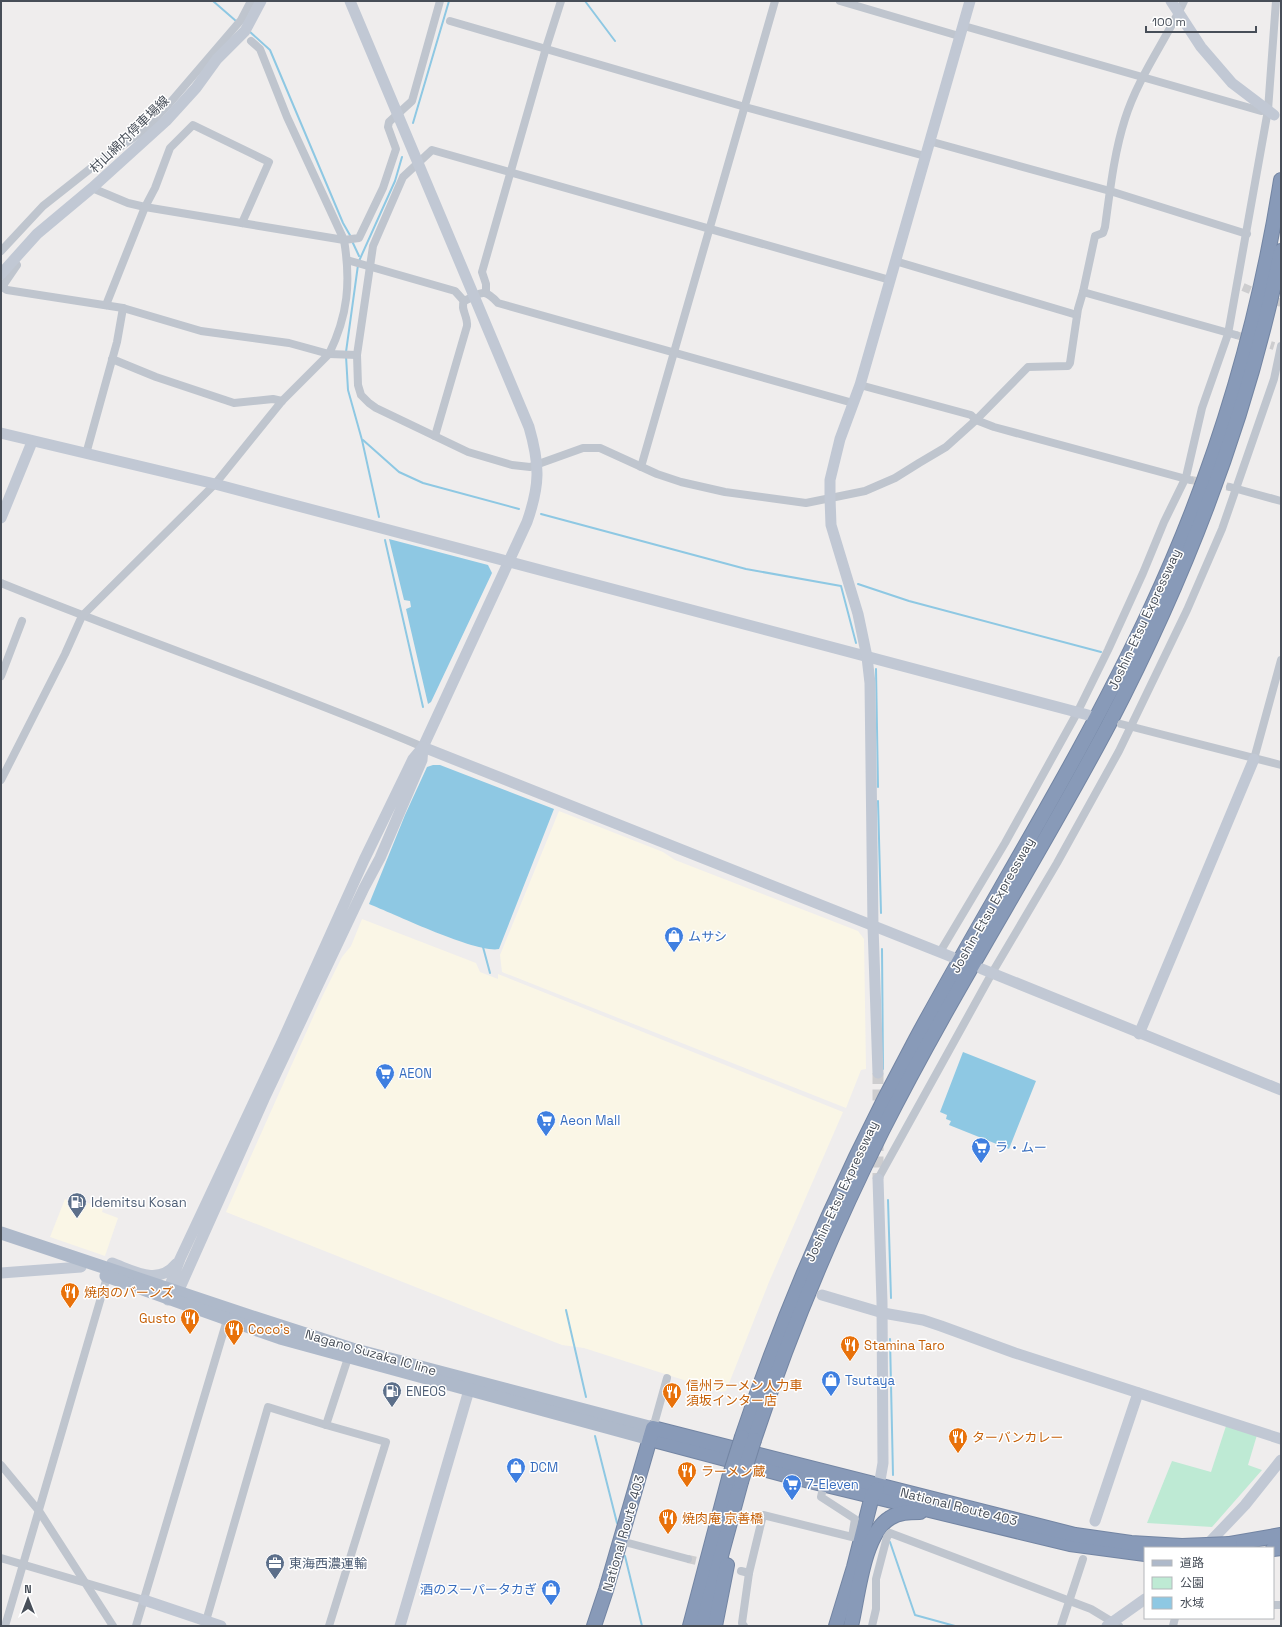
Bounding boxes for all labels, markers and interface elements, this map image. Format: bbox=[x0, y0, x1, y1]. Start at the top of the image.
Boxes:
scale bar bbox=[1146, 8, 1256, 34]
text: 100 m bbox=[1152, 14, 1186, 30]
street label: 村山綿内停車場線 bbox=[86, 92, 173, 177]
street label: Joshin-Etsu Expressway bbox=[1104, 546, 1185, 692]
street label: Joshin-Etsu Expressway bbox=[947, 834, 1038, 976]
shop icon: ムサシ bbox=[663, 925, 685, 953]
place label: ムサシ bbox=[688, 928, 727, 945]
supermarket icon: AEON bbox=[374, 1062, 396, 1090]
place label: AEON bbox=[399, 1065, 432, 1082]
supermarket icon: Aeon Mall bbox=[535, 1109, 557, 1137]
place label: Aeon Mall bbox=[560, 1112, 620, 1129]
street label: Joshin-Etsu Expressway bbox=[801, 1118, 882, 1264]
supermarket icon: ラ・ムー bbox=[970, 1136, 992, 1164]
place label: ラ・ムー bbox=[995, 1139, 1047, 1156]
fuel station icon: Idemitsu Kosan bbox=[66, 1191, 88, 1219]
place label: Idemitsu Kosan bbox=[91, 1194, 187, 1211]
restaurant icon: 焼肉のバーンズ bbox=[59, 1281, 81, 1309]
place label: 焼肉のバーンズ bbox=[84, 1284, 174, 1301]
restaurant icon: Gusto bbox=[179, 1307, 201, 1335]
place label: Gusto bbox=[139, 1310, 176, 1327]
restaurant icon: Coco's bbox=[223, 1318, 245, 1346]
place label: Coco's bbox=[248, 1321, 290, 1338]
street label: Nagano Suzaka IC line bbox=[303, 1326, 438, 1379]
restaurant icon: Stamina Taro bbox=[839, 1334, 861, 1362]
place label: Stamina Taro bbox=[864, 1337, 945, 1354]
shop icon: Tsutaya bbox=[820, 1369, 842, 1397]
place label: Tsutaya bbox=[845, 1372, 896, 1389]
place label: 信州ラーメン人力車 須坂インター店 bbox=[686, 1377, 802, 1409]
fuel station icon: ENEOS bbox=[381, 1380, 403, 1408]
restaurant icon: 信州ラーメン人力車 須坂インター店 bbox=[661, 1381, 683, 1409]
place label: ENEOS bbox=[406, 1383, 446, 1400]
restaurant icon: ターバンカレー bbox=[947, 1426, 969, 1454]
place label: ターバンカレー bbox=[972, 1429, 1064, 1446]
shop icon: DCM bbox=[505, 1456, 527, 1484]
place label: DCM bbox=[530, 1459, 558, 1476]
restaurant icon: ラーメン蔵 bbox=[676, 1460, 698, 1488]
place label: ラーメン蔵 bbox=[701, 1463, 765, 1480]
street label: National Route 403 bbox=[599, 1473, 648, 1593]
supermarket icon: 7-Eleven bbox=[781, 1473, 803, 1501]
place label: 7-Eleven bbox=[806, 1476, 859, 1493]
street label: National Route 403 bbox=[899, 1484, 1019, 1529]
restaurant icon: 焼肉庵 京善橋 bbox=[657, 1507, 679, 1535]
place label: 焼肉庵 京善橋 bbox=[682, 1510, 763, 1527]
legend bbox=[1144, 1547, 1274, 1619]
office icon: 東海西濃運輸 bbox=[264, 1552, 286, 1580]
place label: 東海西濃運輸 bbox=[289, 1555, 367, 1572]
text: 道路 bbox=[1180, 1555, 1204, 1571]
text: 公園 bbox=[1180, 1575, 1204, 1591]
shop icon: 酒のスーパータカぎ bbox=[540, 1578, 562, 1606]
north arrow bbox=[8, 1579, 48, 1619]
place label: 酒のスーパータカぎ bbox=[420, 1581, 537, 1598]
text: N bbox=[24, 1582, 32, 1596]
text: 水域 bbox=[1180, 1595, 1204, 1611]

